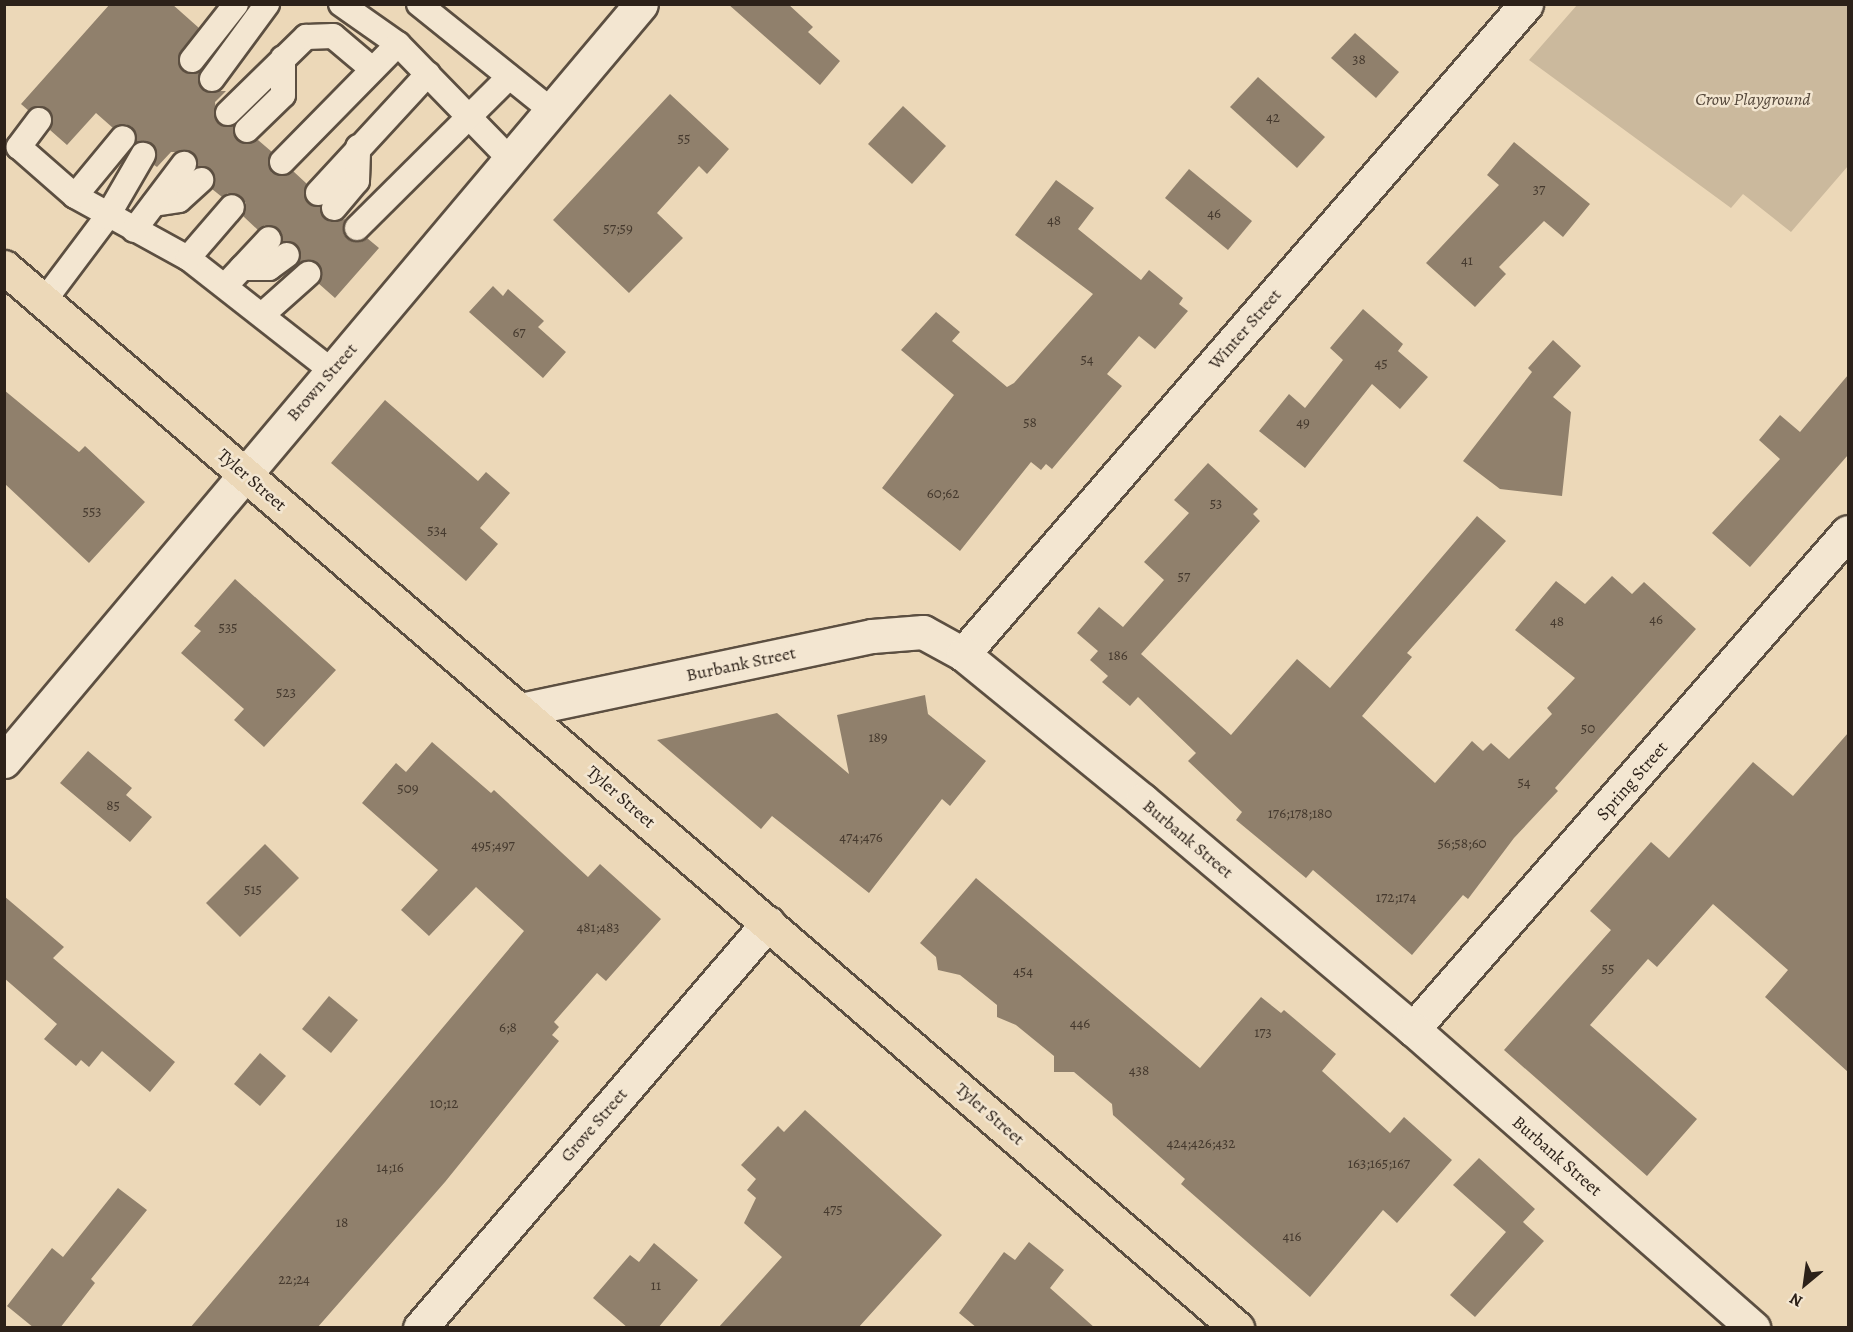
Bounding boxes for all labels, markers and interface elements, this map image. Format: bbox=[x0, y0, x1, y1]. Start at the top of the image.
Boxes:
house number: 38 bbox=[1352, 51, 1366, 69]
park label: Crow Playground bbox=[1695, 88, 1811, 110]
house number: 42 bbox=[1266, 109, 1280, 127]
house number: 55 bbox=[678, 130, 690, 148]
house number: 37 bbox=[1533, 181, 1545, 199]
house number: 46 bbox=[1207, 205, 1221, 223]
house number: 48 bbox=[1047, 212, 1061, 230]
house number: 57;59 bbox=[603, 220, 633, 238]
house number: 41 bbox=[1461, 252, 1473, 270]
street label: Winter Street bbox=[1204, 284, 1286, 374]
house number: 67 bbox=[512, 324, 526, 342]
street label: Brown Street bbox=[282, 339, 362, 425]
house number: 54 bbox=[1080, 351, 1094, 369]
house number: 45 bbox=[1374, 355, 1388, 373]
house number: 58 bbox=[1023, 414, 1037, 432]
house number: 49 bbox=[1296, 414, 1310, 432]
street label: Tyler Street bbox=[213, 444, 291, 516]
house number: 60;62 bbox=[927, 485, 959, 503]
house number: 53 bbox=[1210, 495, 1222, 513]
house number: 553 bbox=[82, 503, 102, 521]
house number: 534 bbox=[427, 522, 447, 540]
house number: 57 bbox=[1178, 568, 1190, 586]
house number: 46 bbox=[1649, 611, 1663, 629]
house number: 48 bbox=[1550, 613, 1564, 631]
house number: 535 bbox=[218, 619, 238, 637]
street label: Burbank Street bbox=[684, 642, 798, 686]
house number: 186 bbox=[1108, 647, 1128, 665]
house number: 523 bbox=[276, 684, 296, 702]
house number: 50 bbox=[1581, 720, 1595, 738]
house number: 189 bbox=[868, 729, 888, 747]
street label: Spring Street bbox=[1592, 737, 1672, 825]
street label: Tyler Street bbox=[582, 761, 660, 833]
house number: 54 bbox=[1517, 774, 1531, 792]
house number: 509 bbox=[397, 780, 419, 798]
street label: Burbank Street bbox=[1138, 795, 1238, 883]
house number: 85 bbox=[106, 797, 120, 815]
house number: 176;178;180 bbox=[1268, 805, 1332, 823]
house number: 474;476 bbox=[839, 829, 883, 847]
house number: 56;58;60 bbox=[1437, 835, 1487, 853]
house number: 495;497 bbox=[471, 837, 515, 855]
house number: 515 bbox=[244, 881, 262, 899]
house number: 172;174 bbox=[1376, 889, 1416, 907]
house number: 481;483 bbox=[576, 919, 620, 937]
house number: 55 bbox=[1602, 960, 1614, 978]
house number: 454 bbox=[1013, 963, 1033, 981]
house number: 446 bbox=[1070, 1015, 1090, 1033]
house number: 6;8 bbox=[499, 1019, 517, 1037]
house number: 173 bbox=[1254, 1024, 1272, 1042]
house number: 438 bbox=[1129, 1062, 1149, 1080]
street label: Tyler Street bbox=[951, 1078, 1029, 1150]
street label: Grove Street bbox=[556, 1084, 632, 1166]
house number: 10;12 bbox=[430, 1095, 458, 1113]
street label: Burbank Street bbox=[1508, 1111, 1606, 1201]
house number: 424;426;432 bbox=[1167, 1135, 1235, 1153]
house number: 163;165;167 bbox=[1348, 1155, 1410, 1173]
house number: 14;16 bbox=[376, 1159, 404, 1177]
house number: 475 bbox=[823, 1201, 843, 1219]
house number: 18 bbox=[336, 1214, 348, 1232]
house number: 416 bbox=[1283, 1228, 1301, 1246]
north arrow bbox=[1775, 1254, 1835, 1314]
house number: 22;24 bbox=[278, 1271, 310, 1289]
house number: 11 bbox=[651, 1277, 661, 1295]
text: N bbox=[1786, 1287, 1807, 1312]

